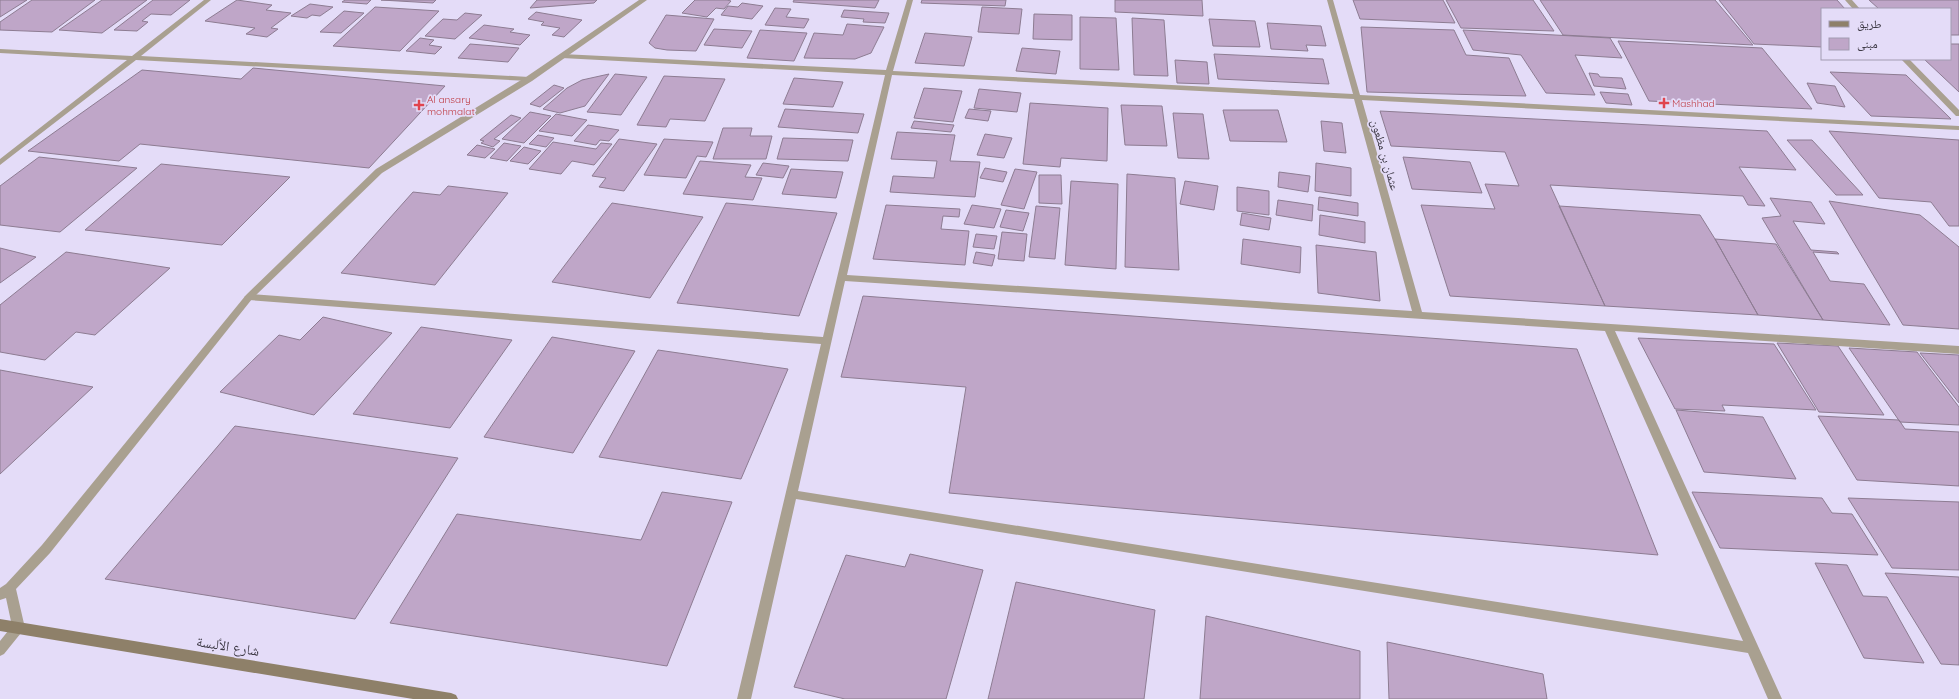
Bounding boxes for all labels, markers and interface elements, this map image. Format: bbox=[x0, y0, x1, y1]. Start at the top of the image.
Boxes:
legend bbox=[1821, 8, 1951, 60]
text: طريق bbox=[1857, 16, 1882, 31]
text: مبنى bbox=[1857, 36, 1878, 51]
place label: Al ansary mohmalat bbox=[427, 93, 475, 118]
place label: Mashhad bbox=[1672, 97, 1715, 110]
marker: Mashhad bbox=[1659, 98, 1669, 108]
marker: Al ansary mohmalat bbox=[414, 100, 424, 110]
street label: عثمان بن مظعون bbox=[1368, 118, 1403, 192]
street label: شارع الألبسة bbox=[195, 632, 261, 661]

